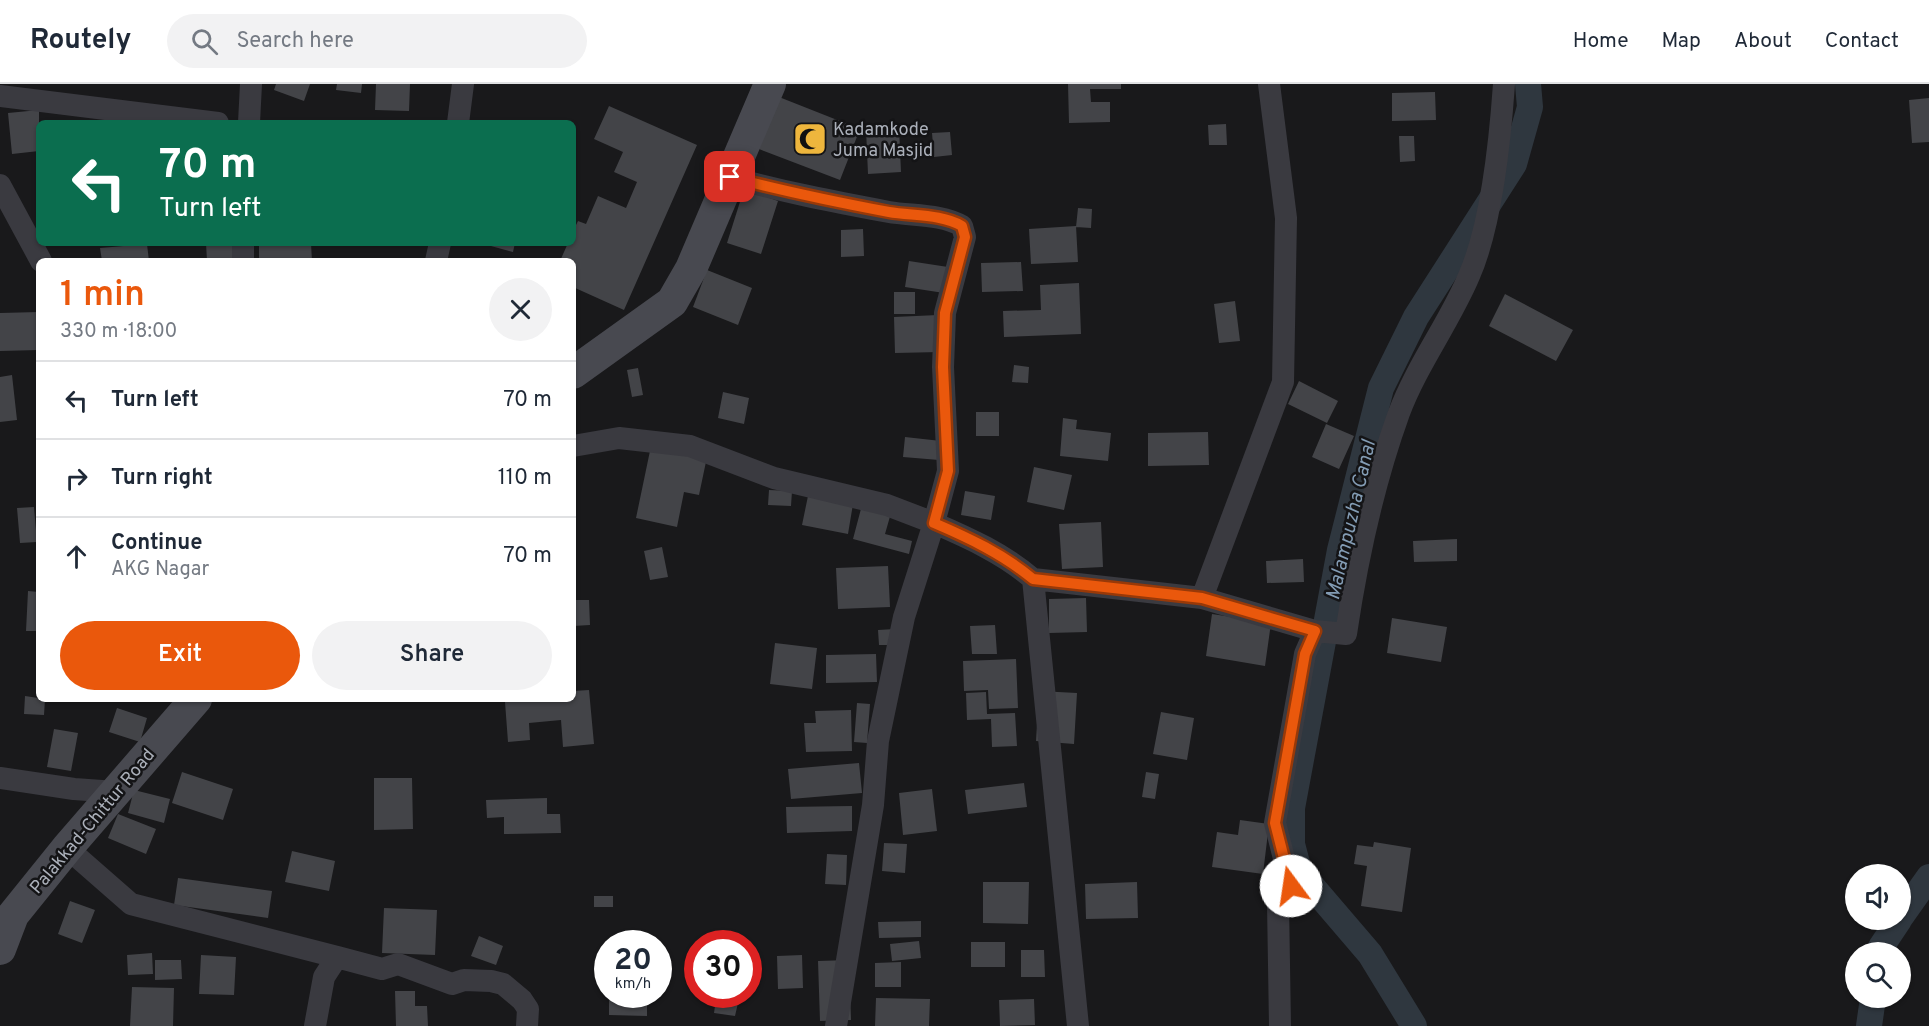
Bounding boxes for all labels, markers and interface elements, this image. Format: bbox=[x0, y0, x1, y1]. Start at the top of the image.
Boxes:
search box bbox=[167, 14, 587, 68]
text: Routely bbox=[30, 23, 131, 59]
icon: search bbox=[188, 25, 221, 58]
text: Search here bbox=[236, 28, 354, 55]
text: Home bbox=[1573, 28, 1629, 55]
text: Map bbox=[1662, 28, 1701, 55]
text: About bbox=[1734, 28, 1792, 55]
text: Contact bbox=[1825, 28, 1899, 55]
place label: Kadamkode Juma Masjid bbox=[833, 119, 933, 163]
mosque icon: Kadamkode Juma Masjid bbox=[792, 121, 828, 157]
text: 70 m bbox=[159, 140, 257, 193]
icon: left bbox=[60, 144, 138, 222]
pin bbox=[704, 151, 755, 202]
icon: arrive bbox=[713, 160, 746, 193]
text: Turn left bbox=[159, 192, 261, 226]
text: 1 min bbox=[60, 273, 145, 319]
button: close bbox=[489, 278, 552, 341]
text: 330 m · 18:00 bbox=[60, 319, 177, 345]
icon: left bbox=[60, 384, 93, 417]
text: Turn left bbox=[111, 387, 199, 414]
text: 70 m bbox=[503, 387, 552, 414]
water label: Malampuzha Canal bbox=[1321, 437, 1383, 603]
icon: right bbox=[60, 462, 93, 495]
text: Turn right bbox=[111, 465, 213, 492]
text: 110 m bbox=[498, 465, 552, 492]
text: Continue bbox=[111, 530, 202, 557]
icon: ahead bbox=[60, 540, 93, 573]
text: 70 m bbox=[503, 543, 552, 570]
text: AKG Nagar bbox=[111, 557, 209, 583]
button: Exit bbox=[60, 621, 300, 690]
button: Share bbox=[312, 621, 552, 690]
street label: Palakkad-Chittur Road bbox=[26, 745, 161, 899]
position arrow bbox=[1259, 854, 1323, 918]
map controls bbox=[1845, 864, 1911, 1008]
button: sound bbox=[1845, 864, 1911, 930]
speed limit sign: 30 bbox=[684, 930, 762, 1008]
button: search bbox=[1845, 942, 1911, 1008]
text: 20 bbox=[614, 943, 652, 980]
text: km/h bbox=[615, 975, 651, 994]

